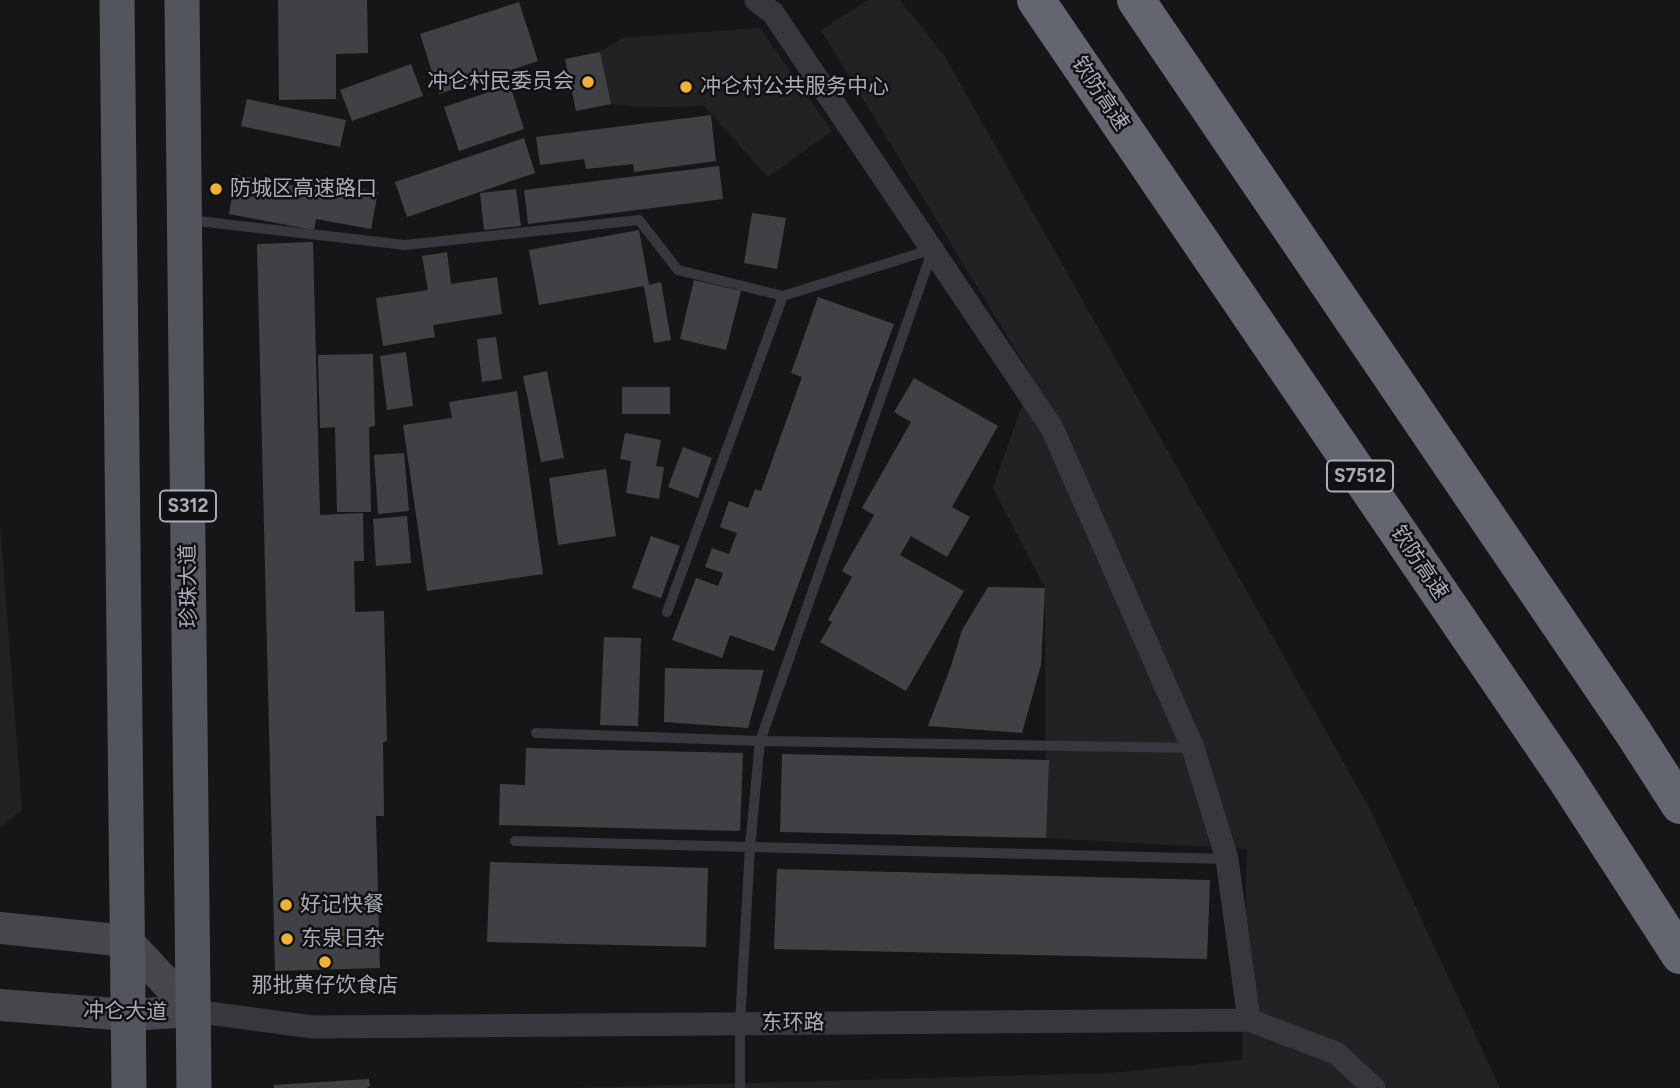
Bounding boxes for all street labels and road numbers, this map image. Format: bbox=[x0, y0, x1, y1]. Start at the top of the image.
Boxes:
street label: 钦防高速 bbox=[1066, 52, 1134, 136]
road number: S7512 bbox=[1327, 461, 1393, 491]
road number: S312 bbox=[160, 491, 216, 522]
street label: 钦防高速 bbox=[1385, 521, 1453, 605]
street label: 珍珠大道 bbox=[176, 544, 202, 628]
street label: 冲仑大道 bbox=[83, 999, 167, 1025]
street label: 东环路 bbox=[762, 1010, 824, 1036]

